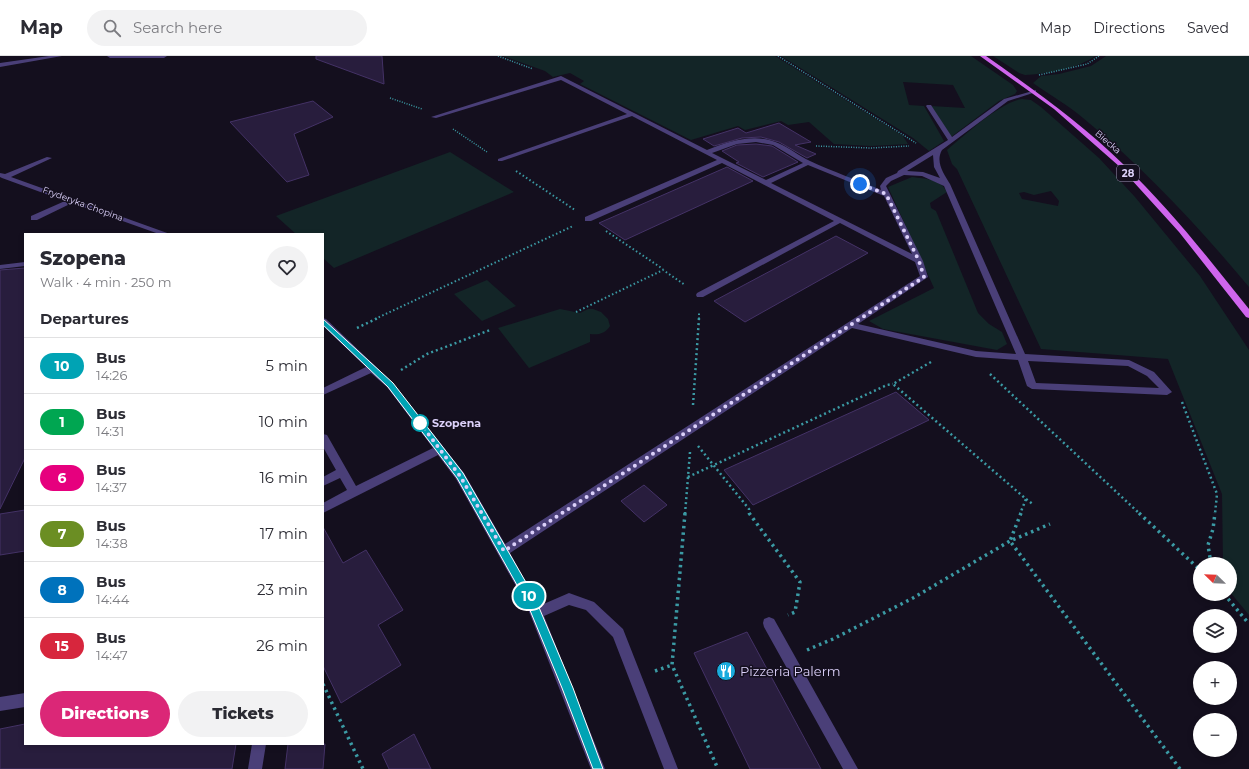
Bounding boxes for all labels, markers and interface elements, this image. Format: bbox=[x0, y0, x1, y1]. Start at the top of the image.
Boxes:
search box bbox=[87, 10, 367, 46]
text: Map bbox=[20, 16, 63, 39]
icon: search bbox=[101, 17, 123, 39]
text: Search here bbox=[133, 18, 222, 37]
text: Map bbox=[1040, 19, 1071, 37]
text: Directions bbox=[1093, 19, 1165, 37]
text: Saved bbox=[1187, 19, 1229, 37]
street label: Biecka bbox=[1093, 128, 1123, 156]
road number: 28 bbox=[1117, 165, 1139, 181]
your location bbox=[850, 174, 870, 194]
street label: Fryderyka Chopina bbox=[41, 184, 125, 223]
button: heart bbox=[266, 246, 308, 288]
text: Szopena bbox=[40, 247, 126, 270]
text: Walk · 4 min · 250 m bbox=[40, 274, 171, 290]
text: Departures bbox=[40, 309, 129, 328]
text: Bus bbox=[96, 348, 126, 367]
text: 5 min bbox=[265, 356, 308, 375]
text: 10 bbox=[55, 357, 70, 375]
text: 14:26 bbox=[96, 367, 127, 383]
text: Bus bbox=[96, 404, 126, 423]
text: 10 min bbox=[259, 412, 308, 431]
text: 1 bbox=[59, 413, 65, 431]
marker: Szopena bbox=[411, 414, 429, 432]
place label: Szopena bbox=[432, 416, 481, 430]
text: 14:31 bbox=[96, 423, 124, 439]
text: Bus bbox=[96, 460, 126, 479]
text: 16 min bbox=[259, 468, 308, 487]
text: 6 bbox=[58, 469, 66, 487]
text: 14:37 bbox=[96, 479, 127, 495]
text: Bus bbox=[96, 516, 126, 535]
text: 17 min bbox=[260, 524, 308, 543]
text: 7 bbox=[58, 525, 66, 543]
text: 14:38 bbox=[96, 535, 128, 551]
north arrow bbox=[1193, 557, 1237, 601]
map controls bbox=[1193, 557, 1237, 757]
text: Bus bbox=[96, 572, 126, 591]
text: 23 min bbox=[257, 580, 308, 599]
text: 8 bbox=[57, 581, 67, 599]
line badge: 10 bbox=[511, 583, 547, 609]
text: 10 bbox=[522, 587, 537, 605]
text: 14:44 bbox=[96, 591, 129, 607]
button: layers bbox=[1193, 609, 1237, 653]
text: Bus bbox=[96, 628, 126, 647]
text: 26 min bbox=[256, 636, 308, 655]
text: 15 bbox=[55, 637, 69, 655]
text: 14:47 bbox=[96, 647, 128, 663]
restaurant icon: Pizzeria Palerm bbox=[715, 660, 737, 682]
button: + bbox=[1193, 661, 1237, 705]
place label: Pizzeria Palerm bbox=[740, 663, 841, 679]
button: Directions bbox=[40, 691, 170, 737]
button: Tickets bbox=[178, 691, 308, 737]
button: − bbox=[1193, 713, 1237, 757]

